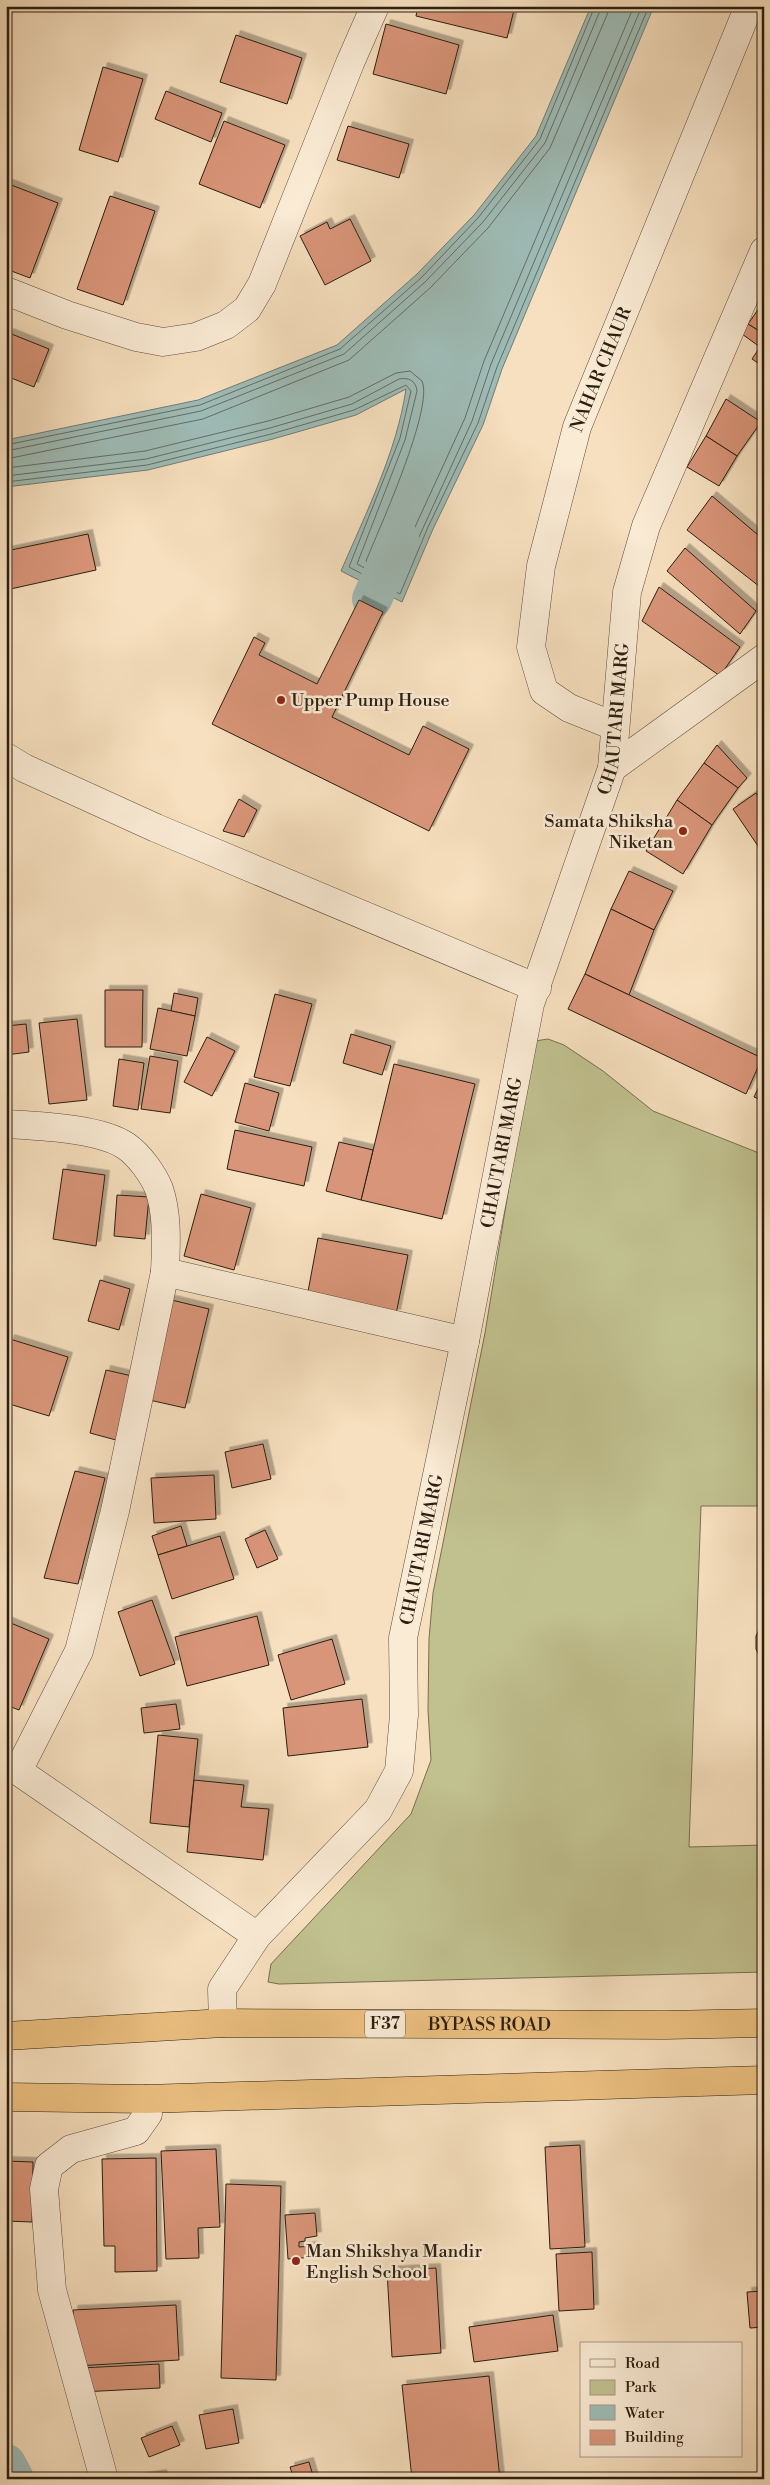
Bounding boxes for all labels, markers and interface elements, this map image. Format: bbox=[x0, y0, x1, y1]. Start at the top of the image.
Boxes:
street label: NAHAR CHAUR bbox=[565, 303, 637, 435]
street label: CHAUTARI MARG bbox=[592, 641, 634, 798]
place label: Upper Pump House bbox=[291, 689, 450, 712]
marker: Upper Pump House bbox=[275, 694, 287, 706]
place label: Samata Shiksha Niketan bbox=[544, 810, 674, 854]
marker: Samata Shiksha Niketan bbox=[677, 825, 689, 837]
street label: CHAUTARI MARG bbox=[476, 1074, 527, 1230]
street label: CHAUTARI MARG bbox=[395, 1472, 449, 1627]
road number: F37 bbox=[365, 2010, 405, 2038]
street label: BYPASS ROAD bbox=[427, 2012, 551, 2036]
place label: Man Shikshya Mandir English School bbox=[306, 2240, 482, 2284]
marker: Man Shikshya Mandir English School bbox=[290, 2255, 302, 2267]
legend bbox=[580, 2342, 742, 2458]
text: Road bbox=[625, 2354, 660, 2373]
text: Park bbox=[625, 2378, 657, 2397]
text: Water bbox=[624, 2404, 665, 2423]
text: Building bbox=[624, 2428, 684, 2447]

